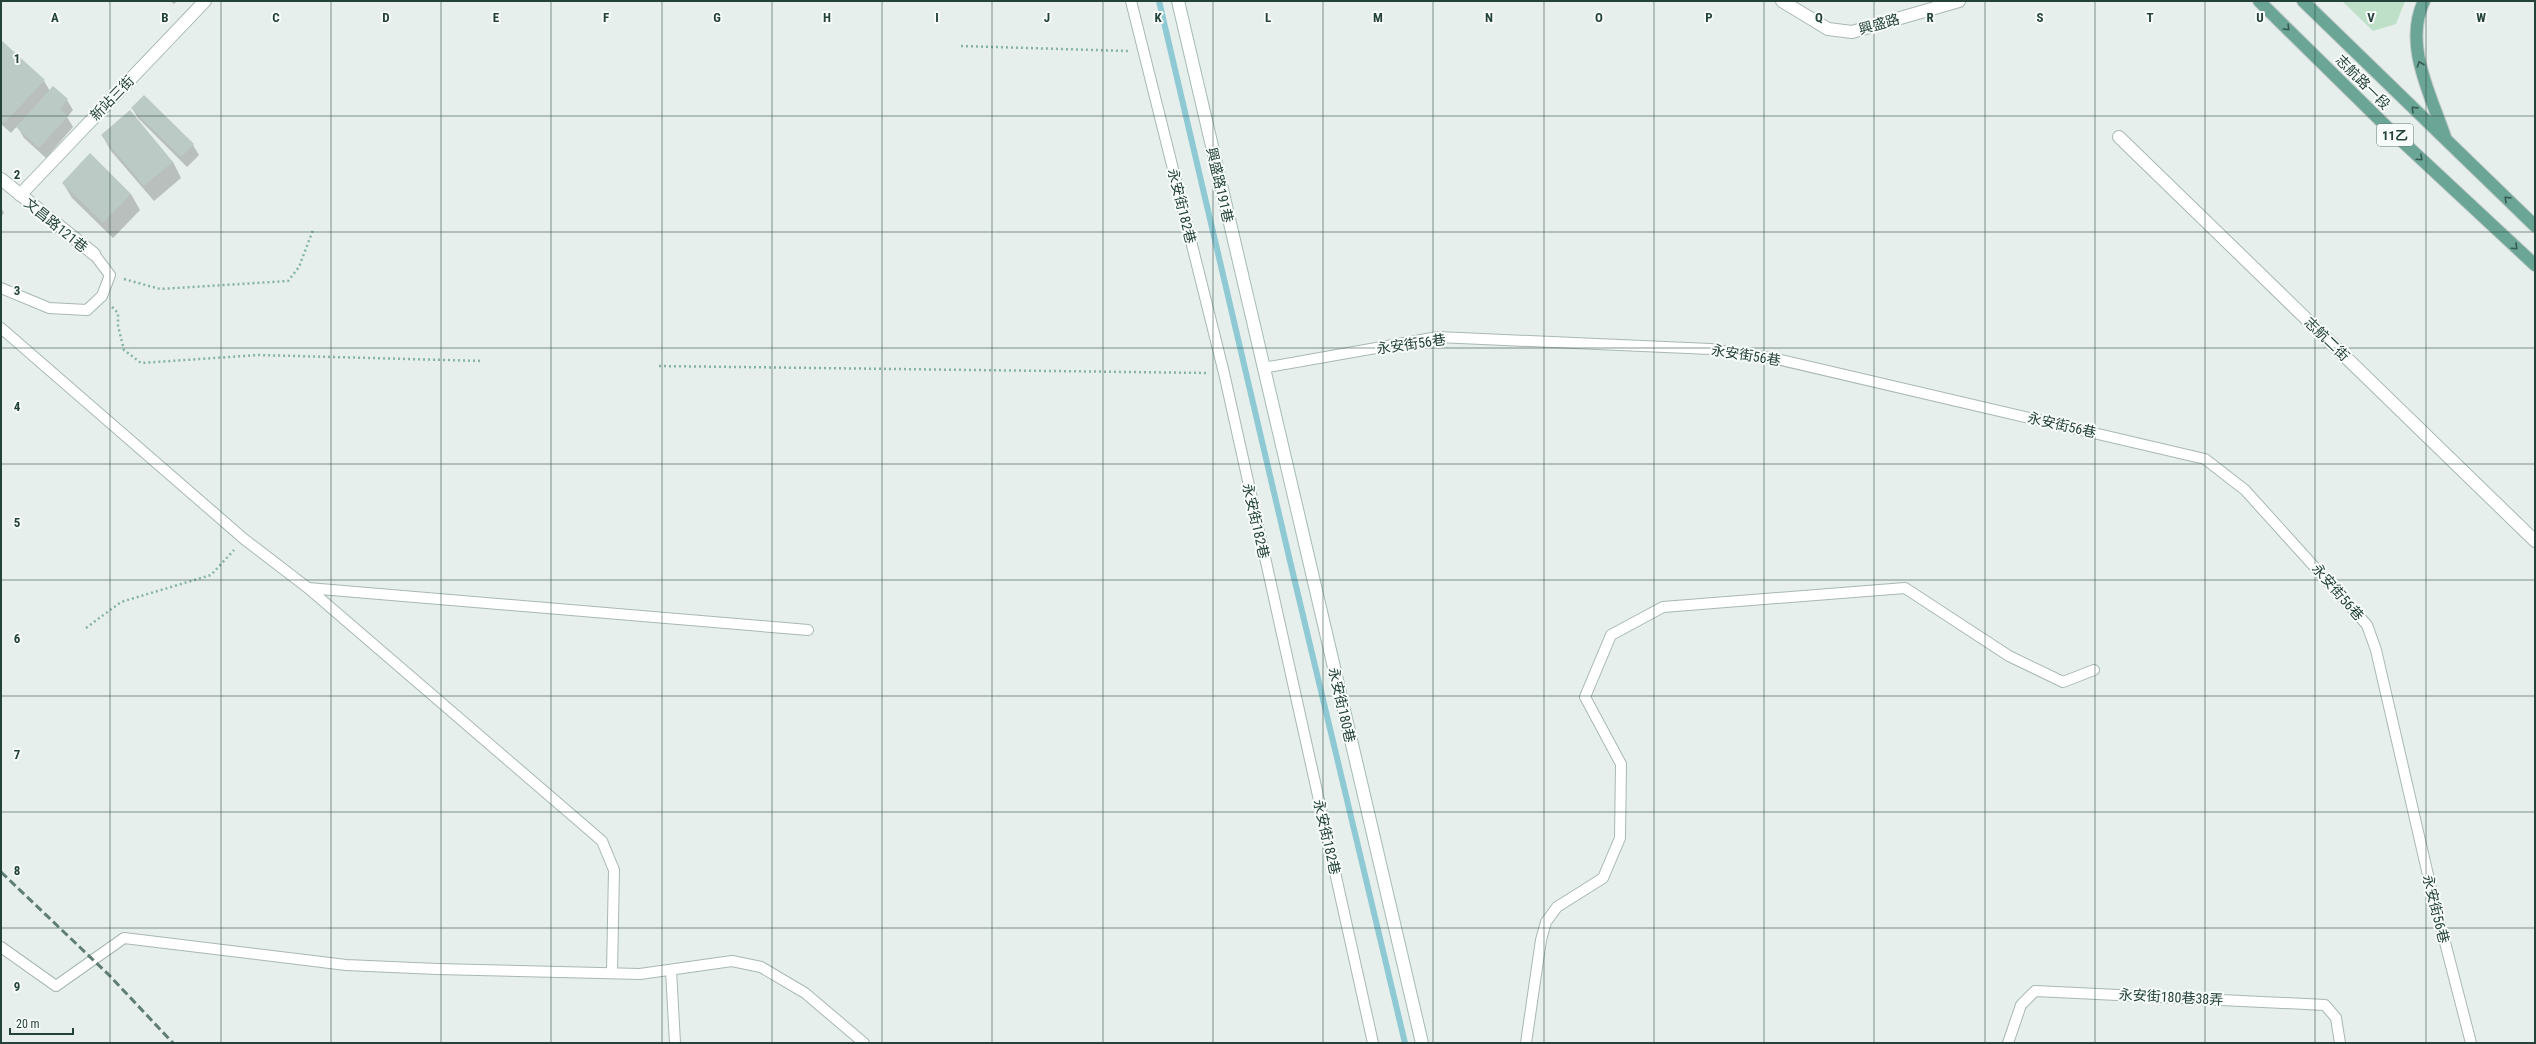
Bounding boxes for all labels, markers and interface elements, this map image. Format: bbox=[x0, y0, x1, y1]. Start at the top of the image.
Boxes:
text: A bbox=[51, 10, 59, 25]
text: B bbox=[161, 10, 169, 25]
text: C bbox=[272, 10, 280, 25]
text: D bbox=[382, 10, 390, 25]
text: E bbox=[493, 10, 500, 25]
text: F bbox=[603, 10, 609, 25]
text: G bbox=[713, 10, 721, 25]
text: H bbox=[823, 10, 831, 25]
text: I bbox=[935, 10, 939, 25]
text: J bbox=[1044, 10, 1050, 25]
text: K bbox=[1154, 10, 1162, 25]
text: L bbox=[1265, 10, 1271, 25]
text: M bbox=[1373, 10, 1383, 25]
text: N bbox=[1485, 10, 1493, 25]
text: O bbox=[1595, 10, 1603, 25]
text: P bbox=[1705, 10, 1713, 25]
text: Q bbox=[1815, 10, 1823, 25]
text: R bbox=[1926, 10, 1934, 25]
text: S bbox=[2036, 10, 2044, 25]
text: T bbox=[2146, 10, 2154, 25]
text: U bbox=[2256, 10, 2264, 25]
text: V bbox=[2367, 10, 2375, 25]
text: W bbox=[2476, 10, 2486, 25]
street label: 興盛路 bbox=[1857, 11, 1901, 37]
one-way arrow bbox=[2282, 23, 2290, 31]
text: 1 bbox=[14, 51, 20, 66]
street label: 志航路一段 bbox=[2333, 52, 2393, 112]
one-way arrow bbox=[2416, 60, 2425, 67]
street label: 新站三街 bbox=[87, 72, 137, 124]
one-way arrow bbox=[2411, 106, 2419, 114]
road number: 11乙 bbox=[2377, 124, 2413, 146]
street label: 興盛路191巷 bbox=[1204, 146, 1236, 224]
one-way arrow bbox=[2415, 154, 2423, 161]
text: 2 bbox=[14, 167, 21, 182]
street label: 永安街182巷 bbox=[1165, 167, 1199, 245]
street label: 文昌路121巷 bbox=[21, 195, 91, 255]
one-way arrow bbox=[2504, 197, 2512, 204]
one-way arrow bbox=[2510, 242, 2518, 250]
text: 3 bbox=[14, 283, 20, 298]
street label: 志航二街 bbox=[2301, 314, 2353, 364]
street label: 永安街56巷 bbox=[1375, 331, 1447, 357]
street label: 永安街56巷 bbox=[1710, 342, 1782, 368]
text: 4 bbox=[14, 399, 21, 414]
street label: 永安街56巷 bbox=[2026, 409, 2098, 441]
street label: 永安街182巷 bbox=[1240, 482, 1272, 560]
text: 5 bbox=[14, 515, 21, 530]
street label: 永安街56巷 bbox=[2309, 560, 2367, 624]
text: 6 bbox=[14, 631, 21, 646]
street label: 永安街180巷 bbox=[1326, 666, 1358, 744]
text: 7 bbox=[14, 747, 21, 762]
street label: 永安街182巷 bbox=[1311, 798, 1343, 876]
text: 8 bbox=[14, 863, 20, 878]
street label: 永安街56巷 bbox=[2420, 873, 2452, 945]
text: 9 bbox=[14, 979, 20, 994]
street label: 永安街180巷38弄 bbox=[2118, 986, 2224, 1008]
scale bar bbox=[10, 1010, 73, 1036]
text: 20 m bbox=[16, 1017, 40, 1031]

